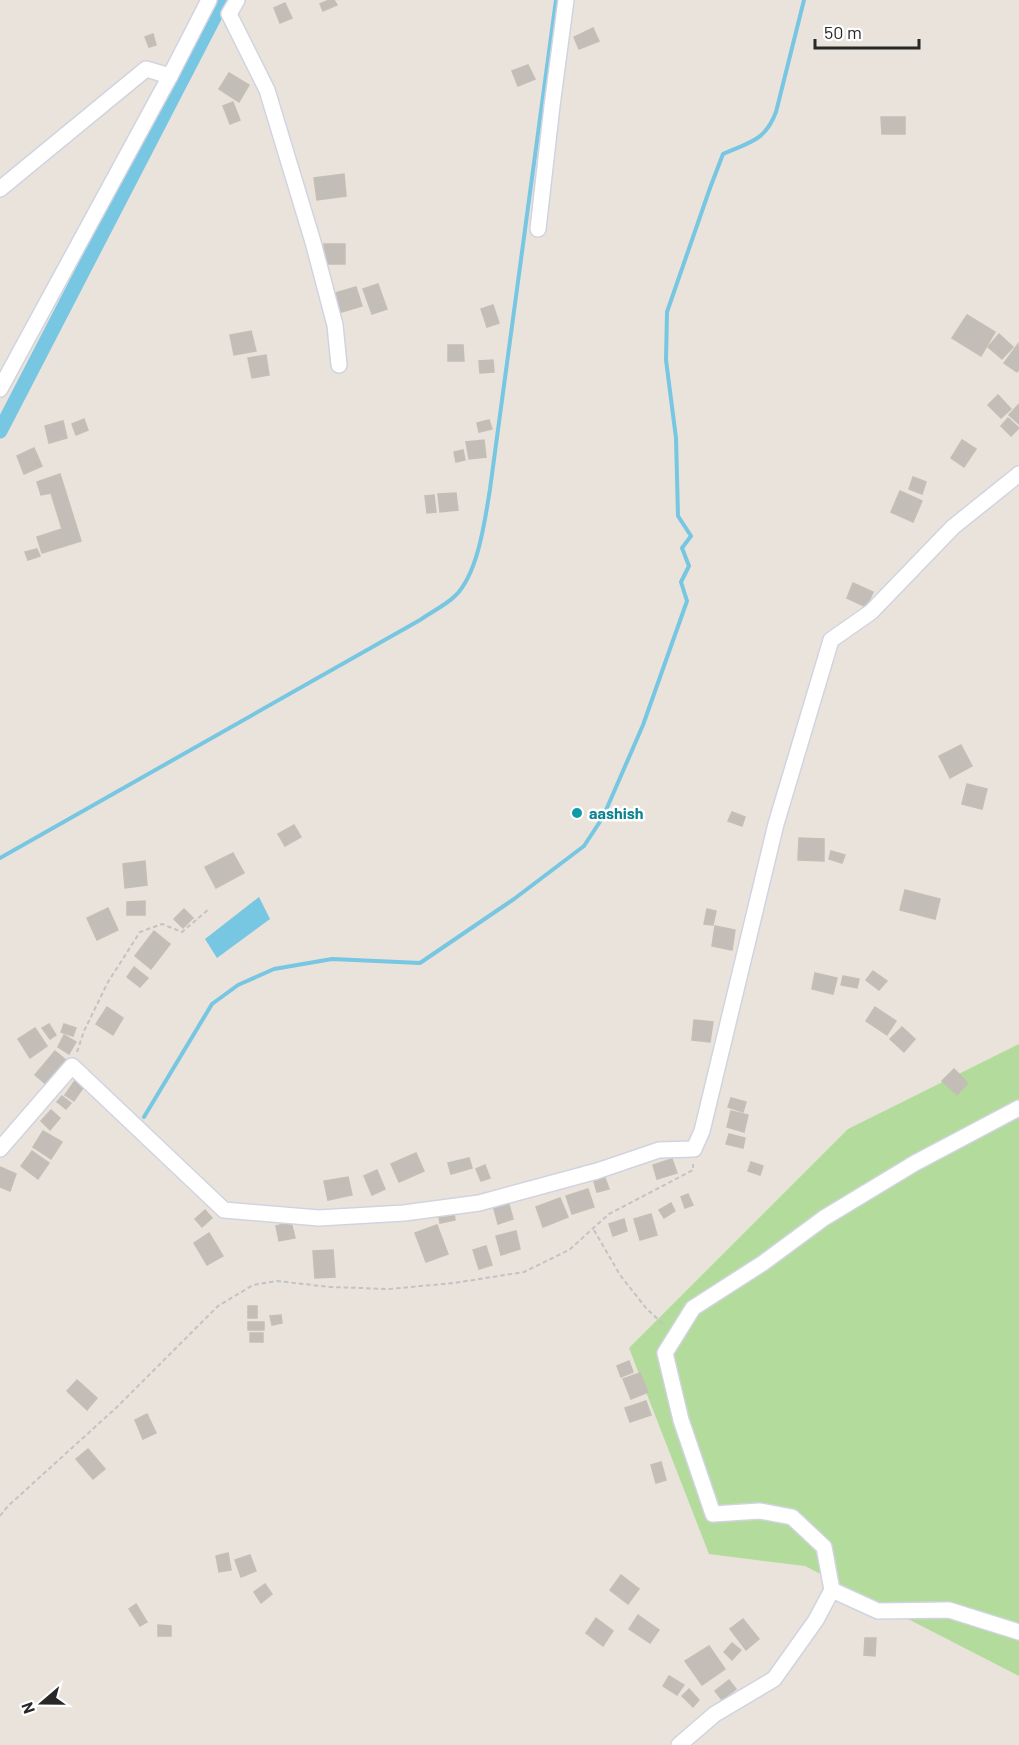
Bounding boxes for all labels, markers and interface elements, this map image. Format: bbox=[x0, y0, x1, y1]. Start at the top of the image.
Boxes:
scale bar bbox=[815, 12, 918, 50]
text: 50 m bbox=[824, 21, 862, 43]
place label: aashish bbox=[589, 803, 644, 822]
marker: aashish bbox=[570, 806, 584, 820]
north arrow bbox=[12, 1673, 72, 1733]
text: N bbox=[17, 1700, 38, 1717]

